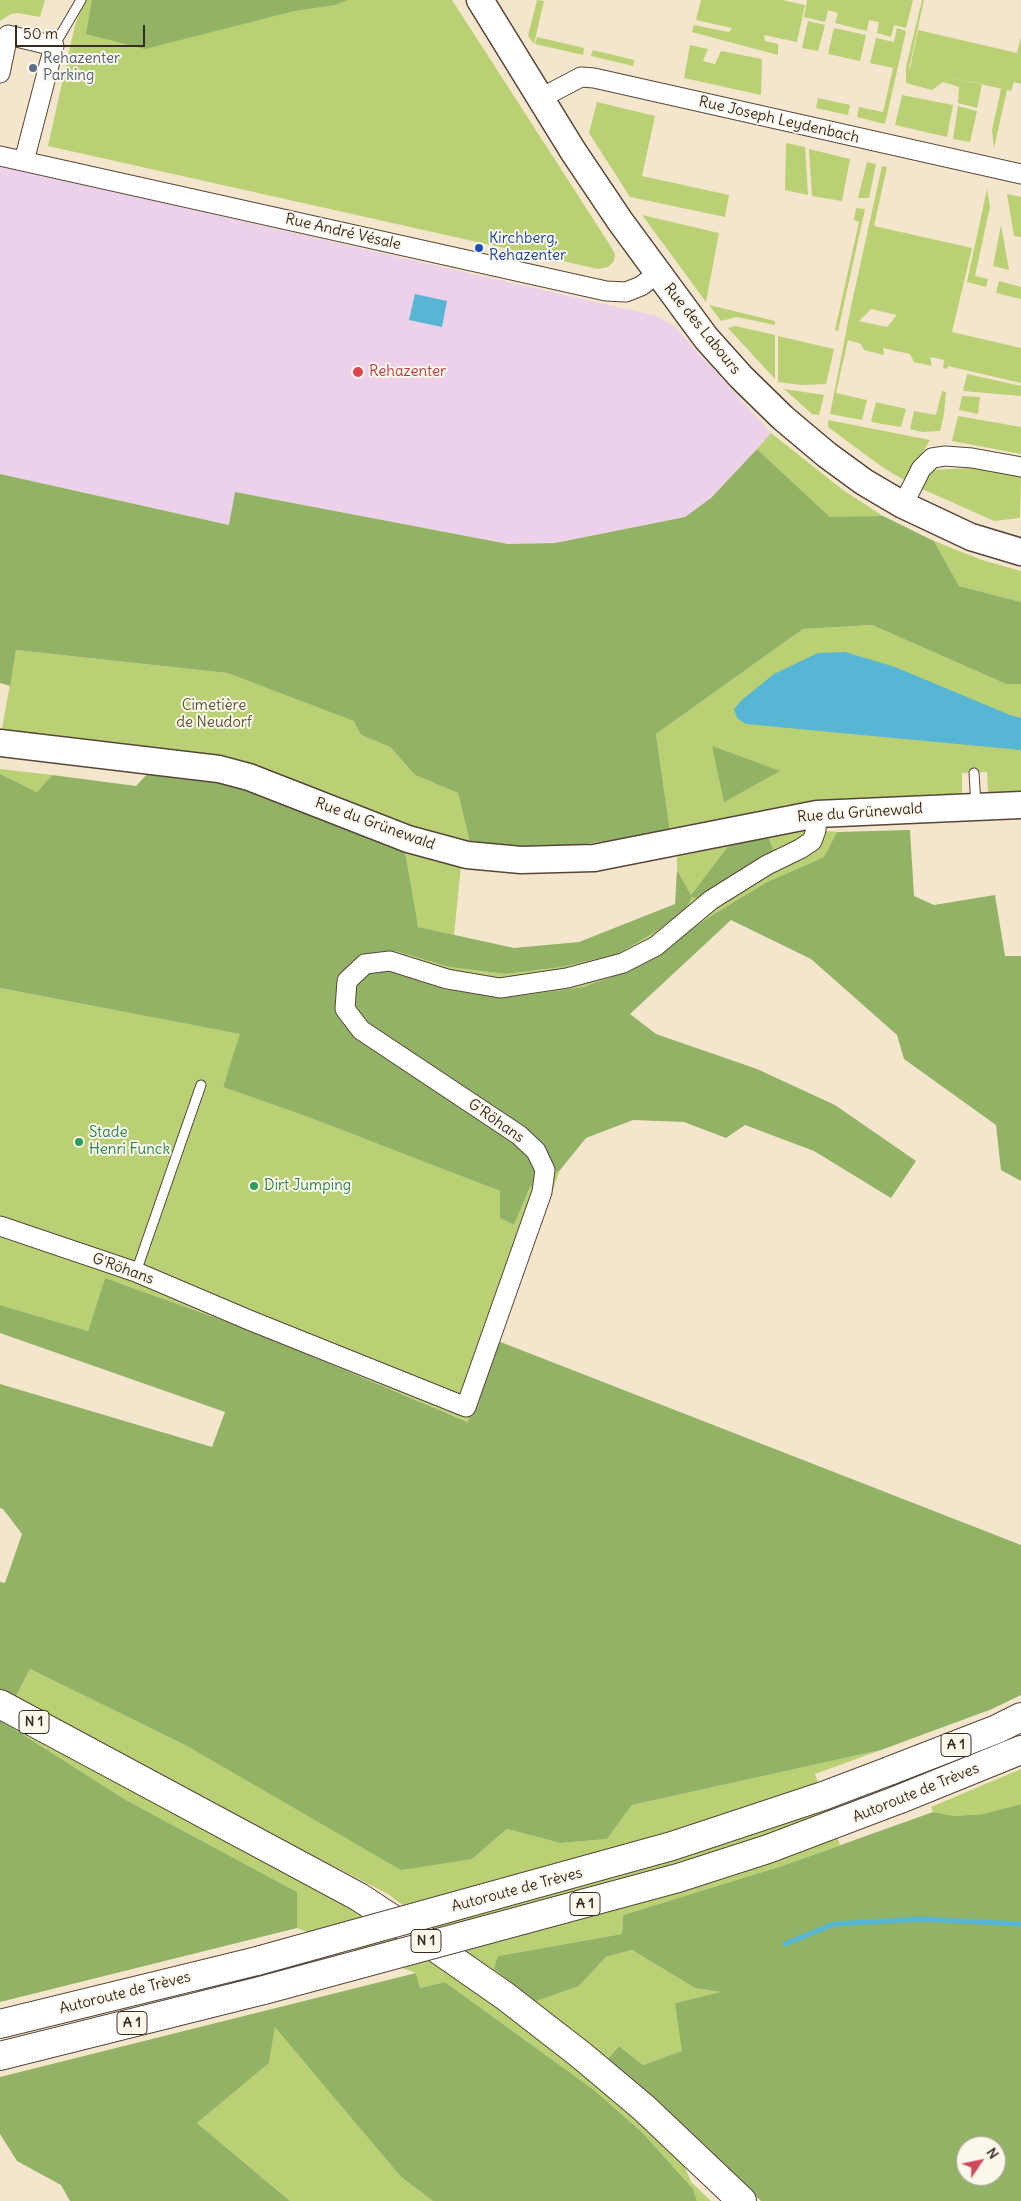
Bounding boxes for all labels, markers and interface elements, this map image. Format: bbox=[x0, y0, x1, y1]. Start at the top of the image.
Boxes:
scale bar bbox=[18, 15, 148, 47]
text: 50 m bbox=[23, 24, 58, 43]
place label: Rehazenter Parking bbox=[43, 50, 120, 85]
marker: Rehazenter Parking bbox=[27, 62, 39, 74]
street label: Rue Joseph Leydenbach bbox=[697, 93, 861, 147]
street label: Rue André Vésale bbox=[284, 210, 402, 254]
place label: Kirchberg, Rehazenter bbox=[489, 230, 566, 265]
marker: Kirchberg, Rehazenter bbox=[473, 242, 485, 254]
street label: Rue des Labours bbox=[660, 280, 744, 378]
place label: Rehazenter bbox=[369, 363, 446, 381]
marker: Rehazenter bbox=[351, 365, 365, 379]
park label: Cimetière de Neudorf bbox=[176, 697, 252, 732]
street label: Rue du Grünewald bbox=[313, 794, 437, 854]
street label: Rue du Grünewald bbox=[797, 800, 923, 826]
street label: G'Röhans bbox=[465, 1095, 527, 1147]
place label: Stade Henri Funck bbox=[89, 1124, 170, 1159]
marker: Stade Henri Funck bbox=[73, 1136, 85, 1148]
place label: Dirt Jumping bbox=[264, 1177, 351, 1195]
marker: Dirt Jumping bbox=[248, 1180, 260, 1192]
street label: G'Röhans bbox=[90, 1250, 156, 1288]
road number: N 1 bbox=[19, 1710, 49, 1734]
road number: A 1 bbox=[941, 1734, 971, 1756]
street label: Autoroute de Trèves bbox=[850, 1759, 982, 1827]
street label: Autoroute de Trèves bbox=[450, 1864, 584, 1916]
road number: A 1 bbox=[570, 1892, 600, 1916]
road number: N 1 bbox=[411, 1930, 441, 1952]
street label: Autoroute de Trèves bbox=[57, 1968, 193, 2018]
road number: A 1 bbox=[117, 2012, 147, 2035]
north arrow bbox=[956, 2136, 1006, 2186]
text: N bbox=[982, 2144, 1003, 2162]

